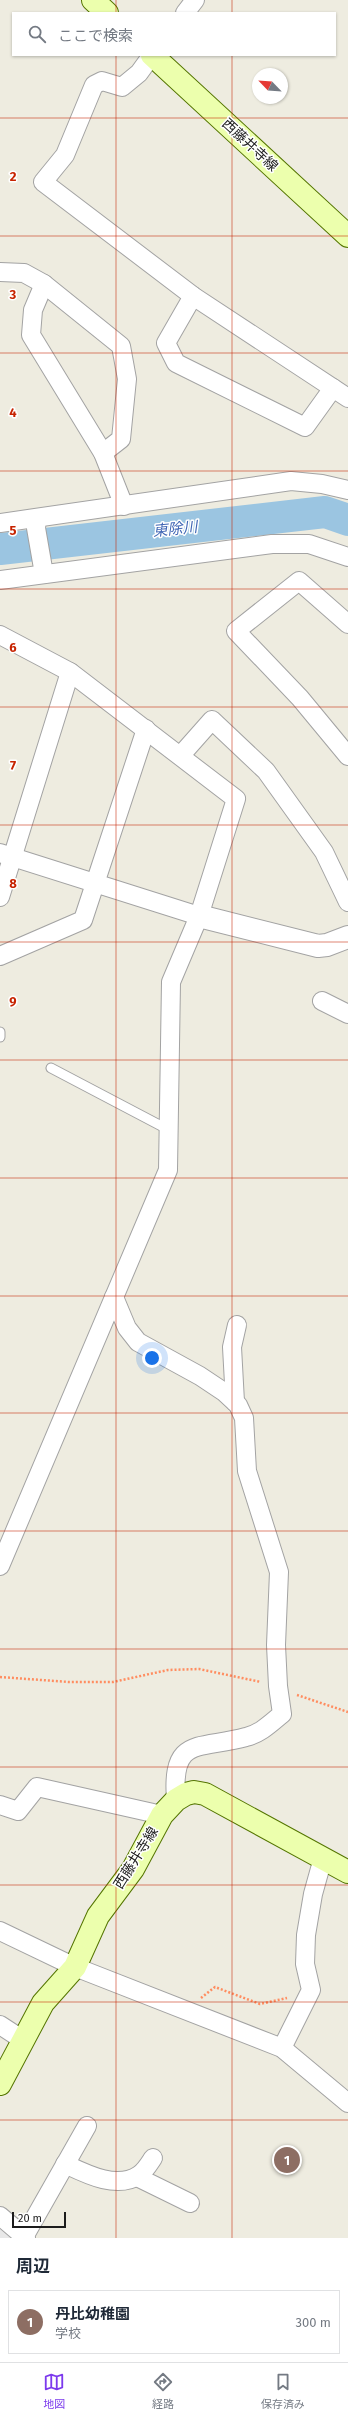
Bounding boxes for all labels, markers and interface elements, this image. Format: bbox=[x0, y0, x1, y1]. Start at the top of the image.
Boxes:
search box bbox=[12, 12, 336, 56]
icon: search bbox=[26, 23, 48, 45]
text: ここで検索 bbox=[58, 27, 133, 45]
north arrow bbox=[252, 68, 288, 104]
street label: 西藤井寺線 bbox=[219, 115, 281, 175]
text: 2 bbox=[10, 169, 17, 184]
text: 3 bbox=[9, 287, 17, 302]
text: 4 bbox=[9, 405, 17, 420]
water label: 東除川 bbox=[152, 517, 200, 540]
text: 5 bbox=[10, 523, 17, 538]
text: 6 bbox=[9, 640, 17, 655]
text: 7 bbox=[10, 758, 16, 773]
text: 8 bbox=[9, 876, 17, 891]
text: 9 bbox=[9, 994, 17, 1009]
your location bbox=[142, 1348, 162, 1368]
street label: 西藤井寺線 bbox=[110, 1824, 162, 1892]
pin: 1 bbox=[274, 2145, 300, 2175]
scale bar bbox=[12, 2210, 66, 2229]
text: 20 m bbox=[18, 2212, 42, 2225]
text: 周辺 bbox=[16, 2256, 50, 2277]
text: 丹比幼稚園 bbox=[55, 2305, 130, 2323]
text: 1 bbox=[27, 2315, 33, 2330]
text: 300 m bbox=[295, 2315, 331, 2330]
text: 学校 bbox=[55, 2326, 81, 2341]
tab: 地図 bbox=[43, 2371, 65, 2411]
tab: 経路 bbox=[152, 2371, 174, 2411]
tab: 保存済み bbox=[261, 2371, 305, 2411]

